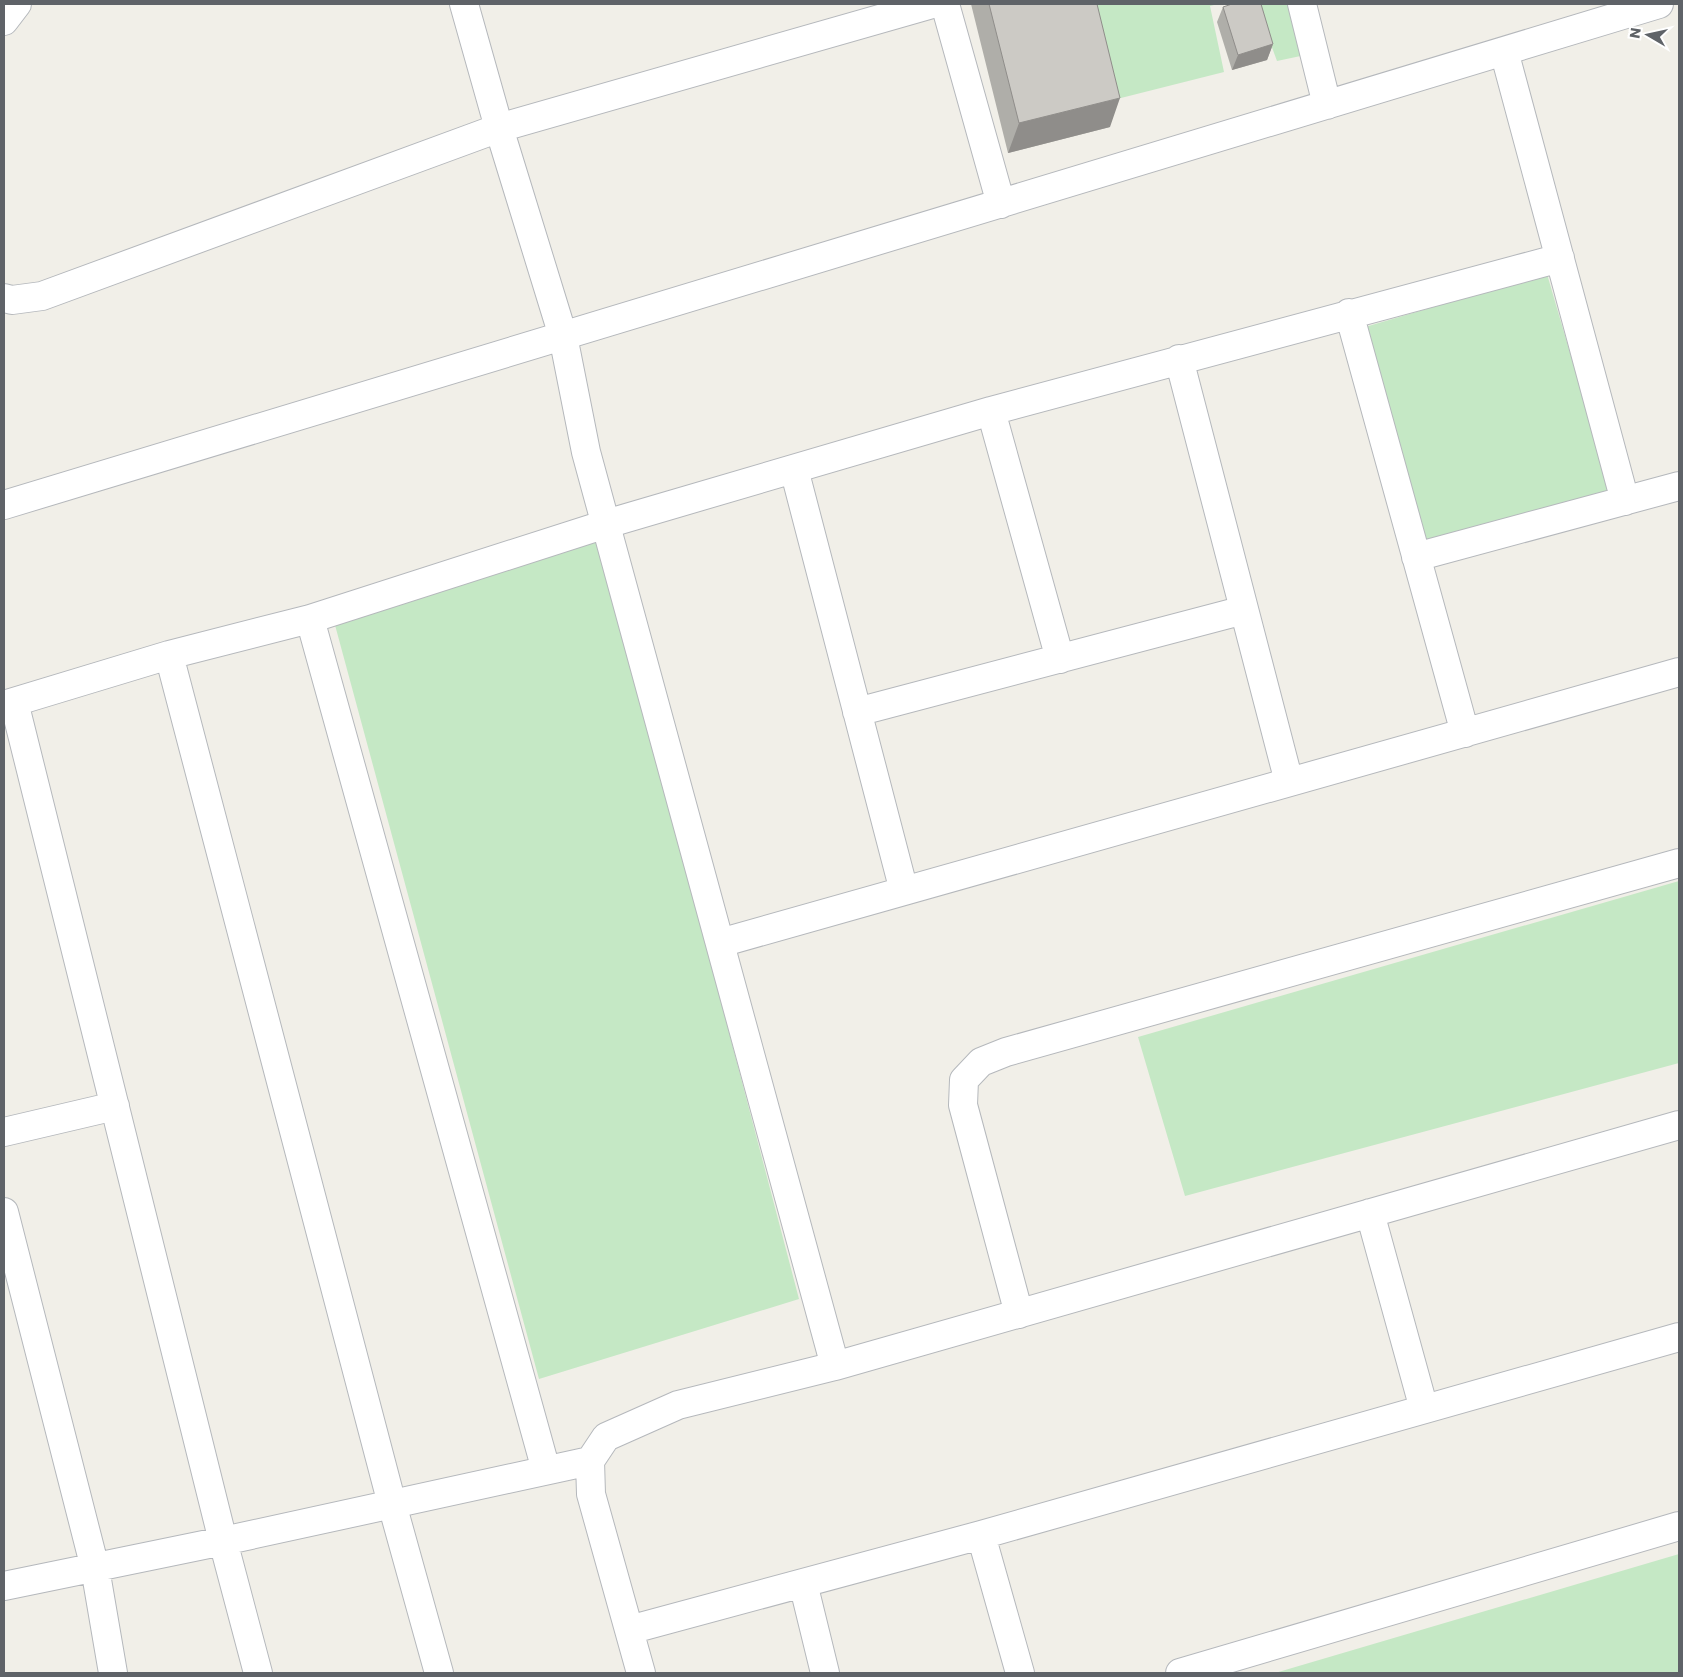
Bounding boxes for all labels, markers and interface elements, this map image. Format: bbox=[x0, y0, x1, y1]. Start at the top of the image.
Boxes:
north arrow bbox=[1623, 10, 1673, 60]
text: N bbox=[1624, 26, 1646, 40]

